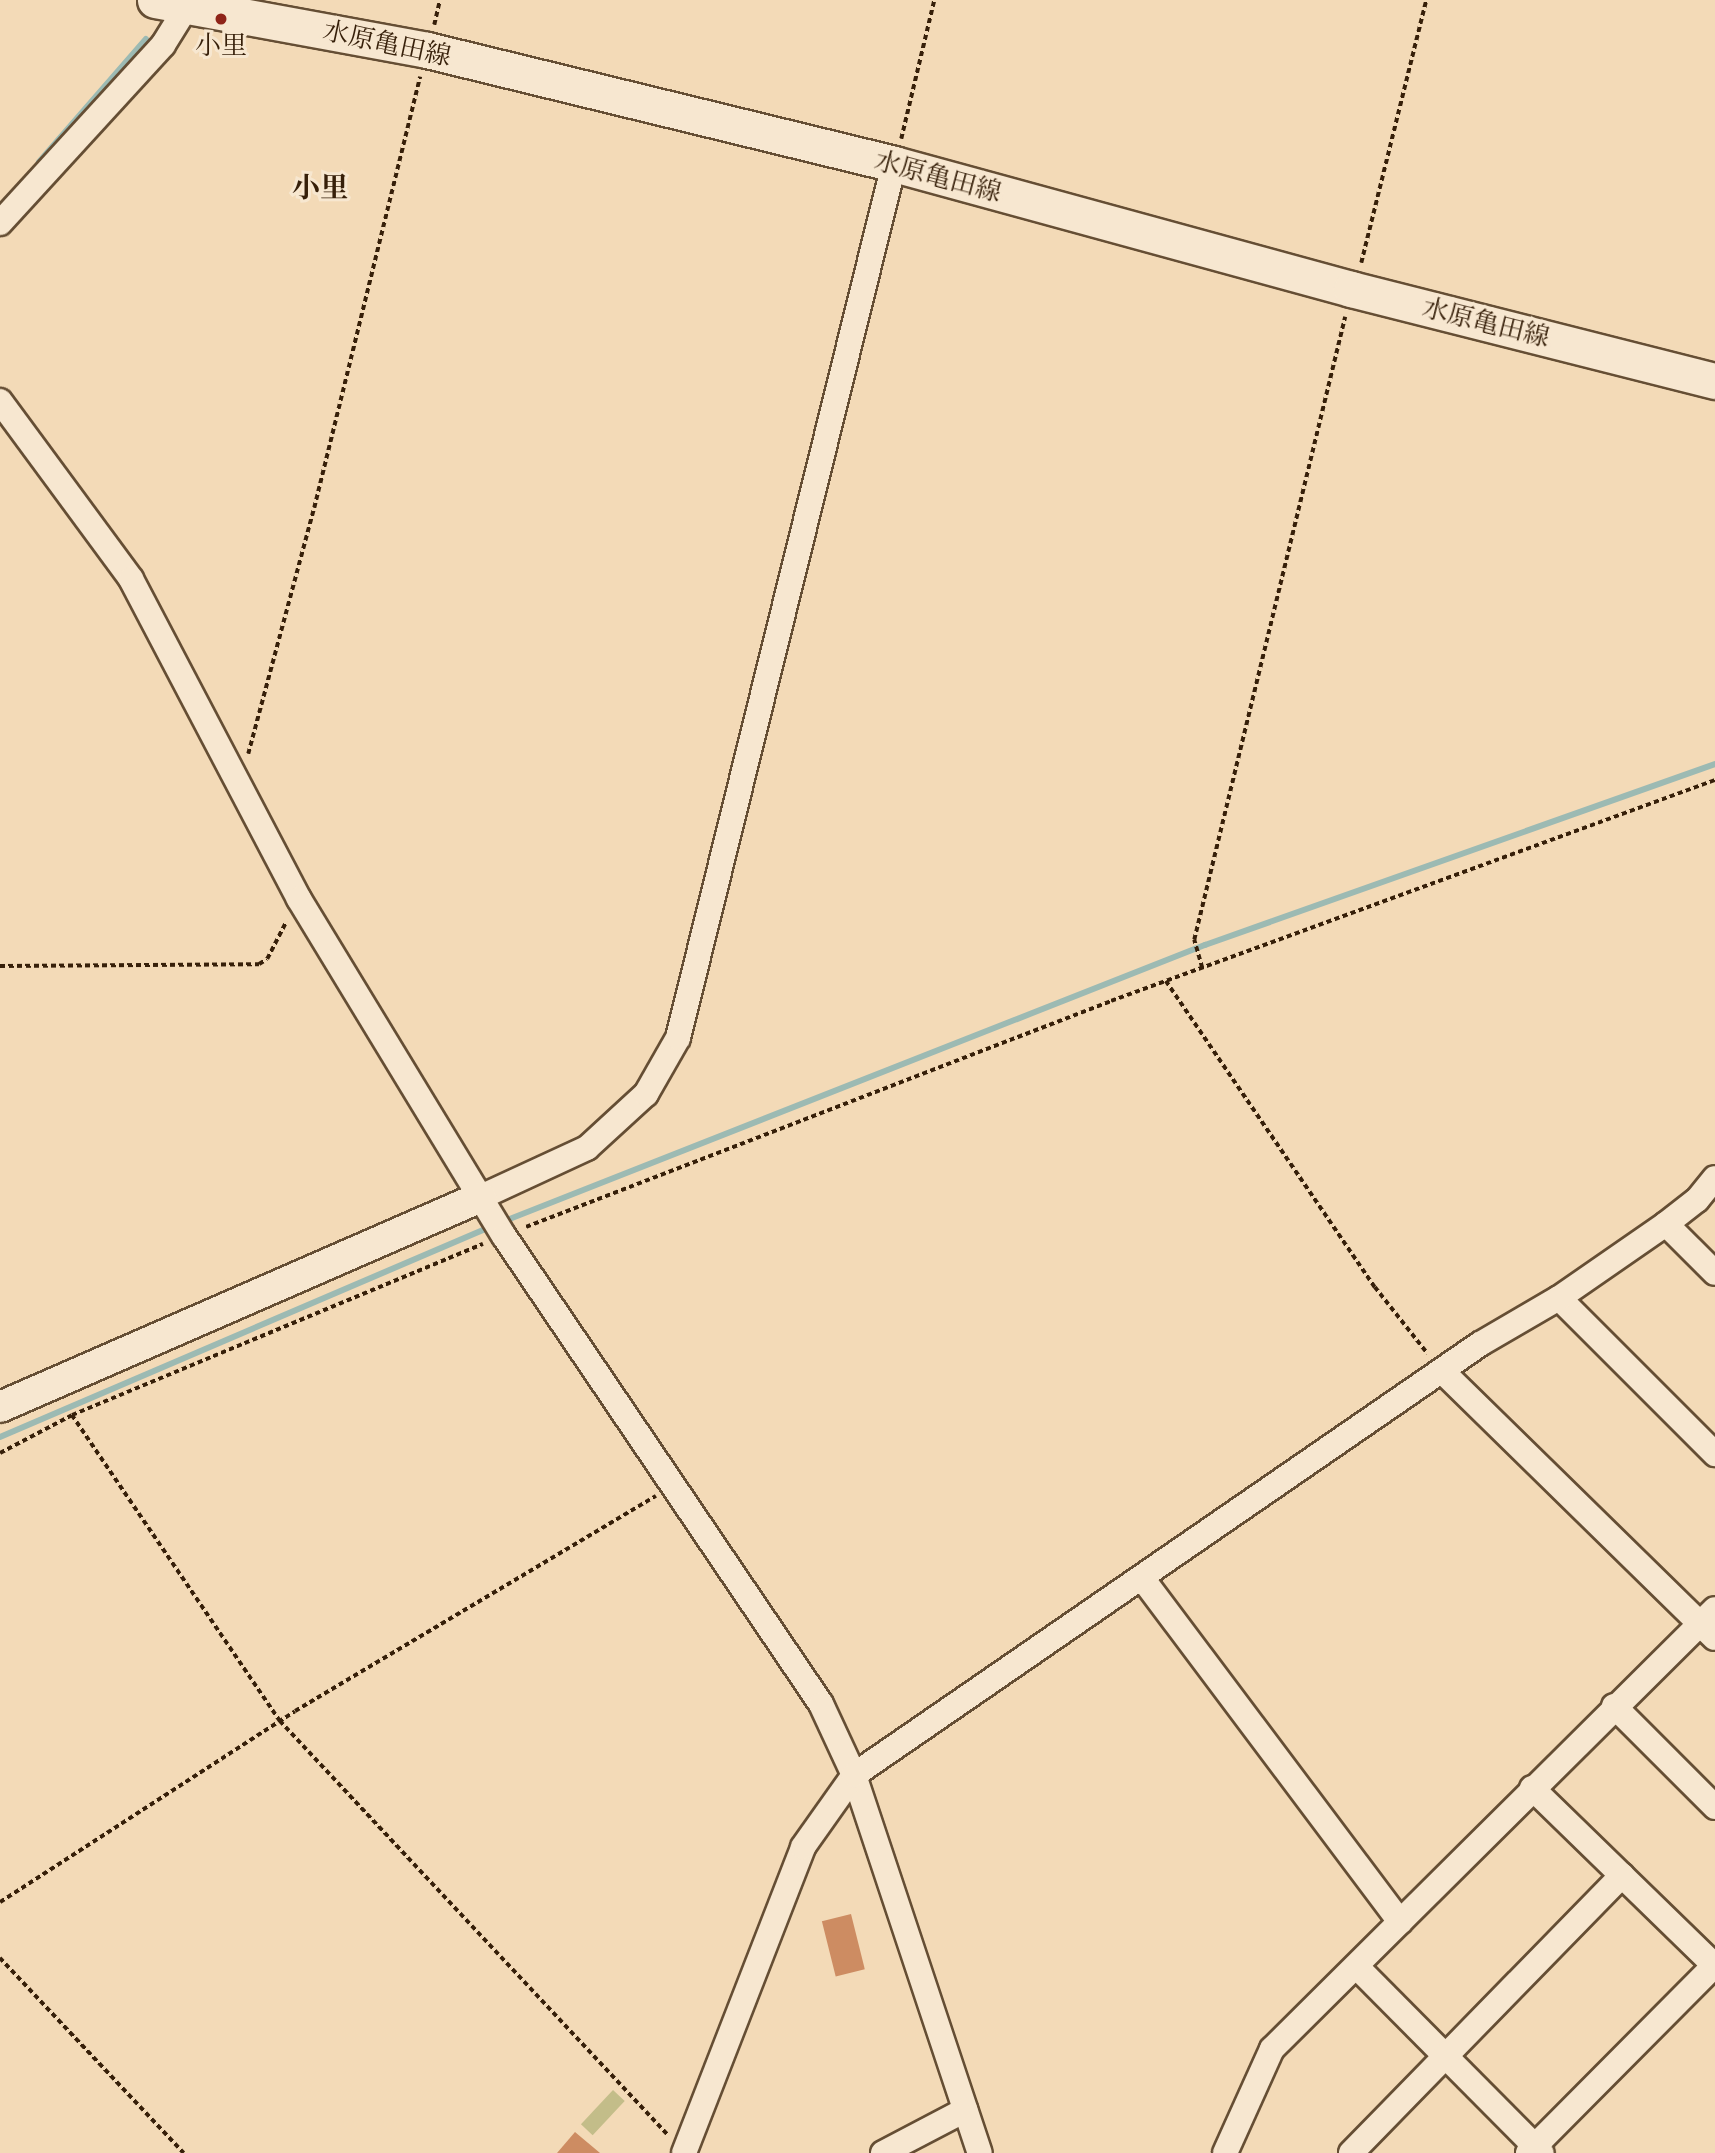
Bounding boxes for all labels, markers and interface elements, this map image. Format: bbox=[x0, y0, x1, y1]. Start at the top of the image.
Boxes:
marker: 小里 bbox=[213, 11, 229, 27]
street label: 水原亀田線 bbox=[320, 15, 454, 73]
place label: 小里 bbox=[195, 30, 247, 62]
street label: 水原亀田線 bbox=[871, 145, 1005, 209]
district label: 小里 bbox=[292, 171, 348, 205]
street label: 水原亀田線 bbox=[1419, 292, 1553, 354]

